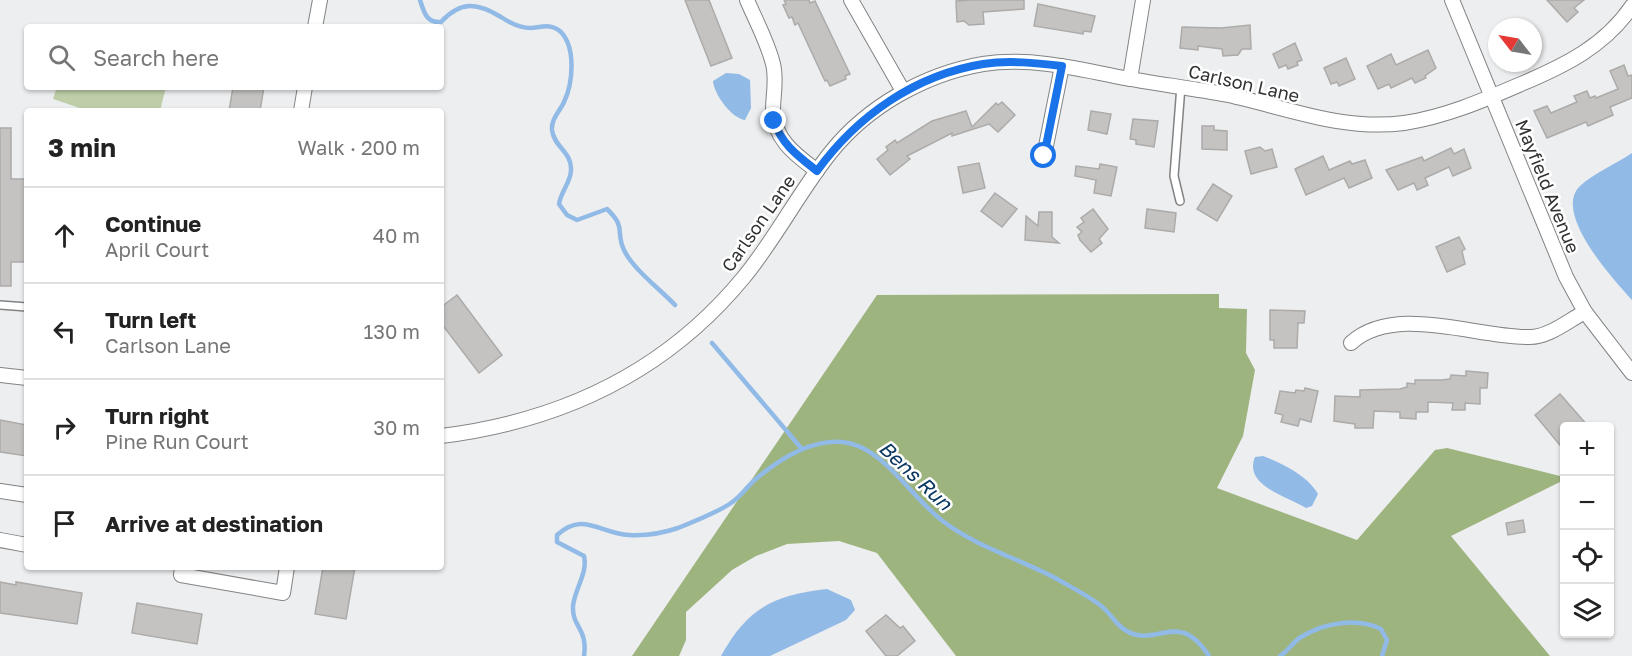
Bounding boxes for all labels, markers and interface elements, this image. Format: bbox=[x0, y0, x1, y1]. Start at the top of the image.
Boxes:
north arrow bbox=[1488, 18, 1542, 72]
search box bbox=[24, 24, 444, 90]
icon: search bbox=[45, 41, 78, 74]
text: Search here bbox=[93, 44, 219, 71]
street label: Carlson Lane bbox=[1186, 60, 1302, 106]
route end bbox=[760, 107, 786, 133]
street label: Mayfield Avenue bbox=[1511, 116, 1585, 256]
text: 3 min bbox=[48, 132, 116, 163]
text: Walk · 200 m bbox=[298, 135, 420, 159]
route start bbox=[1030, 142, 1056, 168]
street label: Carlson Lane bbox=[717, 170, 799, 276]
text: Continue bbox=[105, 210, 201, 237]
icon: ahead bbox=[48, 219, 81, 252]
text: 40 m bbox=[373, 223, 420, 247]
text: April Court bbox=[105, 237, 209, 261]
text: Turn left bbox=[105, 306, 196, 333]
icon: left bbox=[48, 315, 81, 348]
text: 130 m bbox=[364, 319, 420, 343]
text: Carlson Lane bbox=[105, 333, 231, 357]
text: Turn right bbox=[105, 402, 209, 429]
icon: right bbox=[48, 411, 81, 444]
text: 30 m bbox=[373, 415, 420, 439]
map controls bbox=[1560, 422, 1614, 638]
button: + bbox=[1560, 422, 1614, 476]
text: Pine Run Court bbox=[105, 429, 249, 453]
water label: Bens Run bbox=[875, 435, 958, 515]
button: − bbox=[1560, 476, 1614, 530]
icon: arrive bbox=[48, 507, 81, 540]
text: Arrive at destination bbox=[105, 510, 323, 537]
button: locate bbox=[1560, 530, 1614, 584]
button: layers bbox=[1560, 584, 1614, 638]

